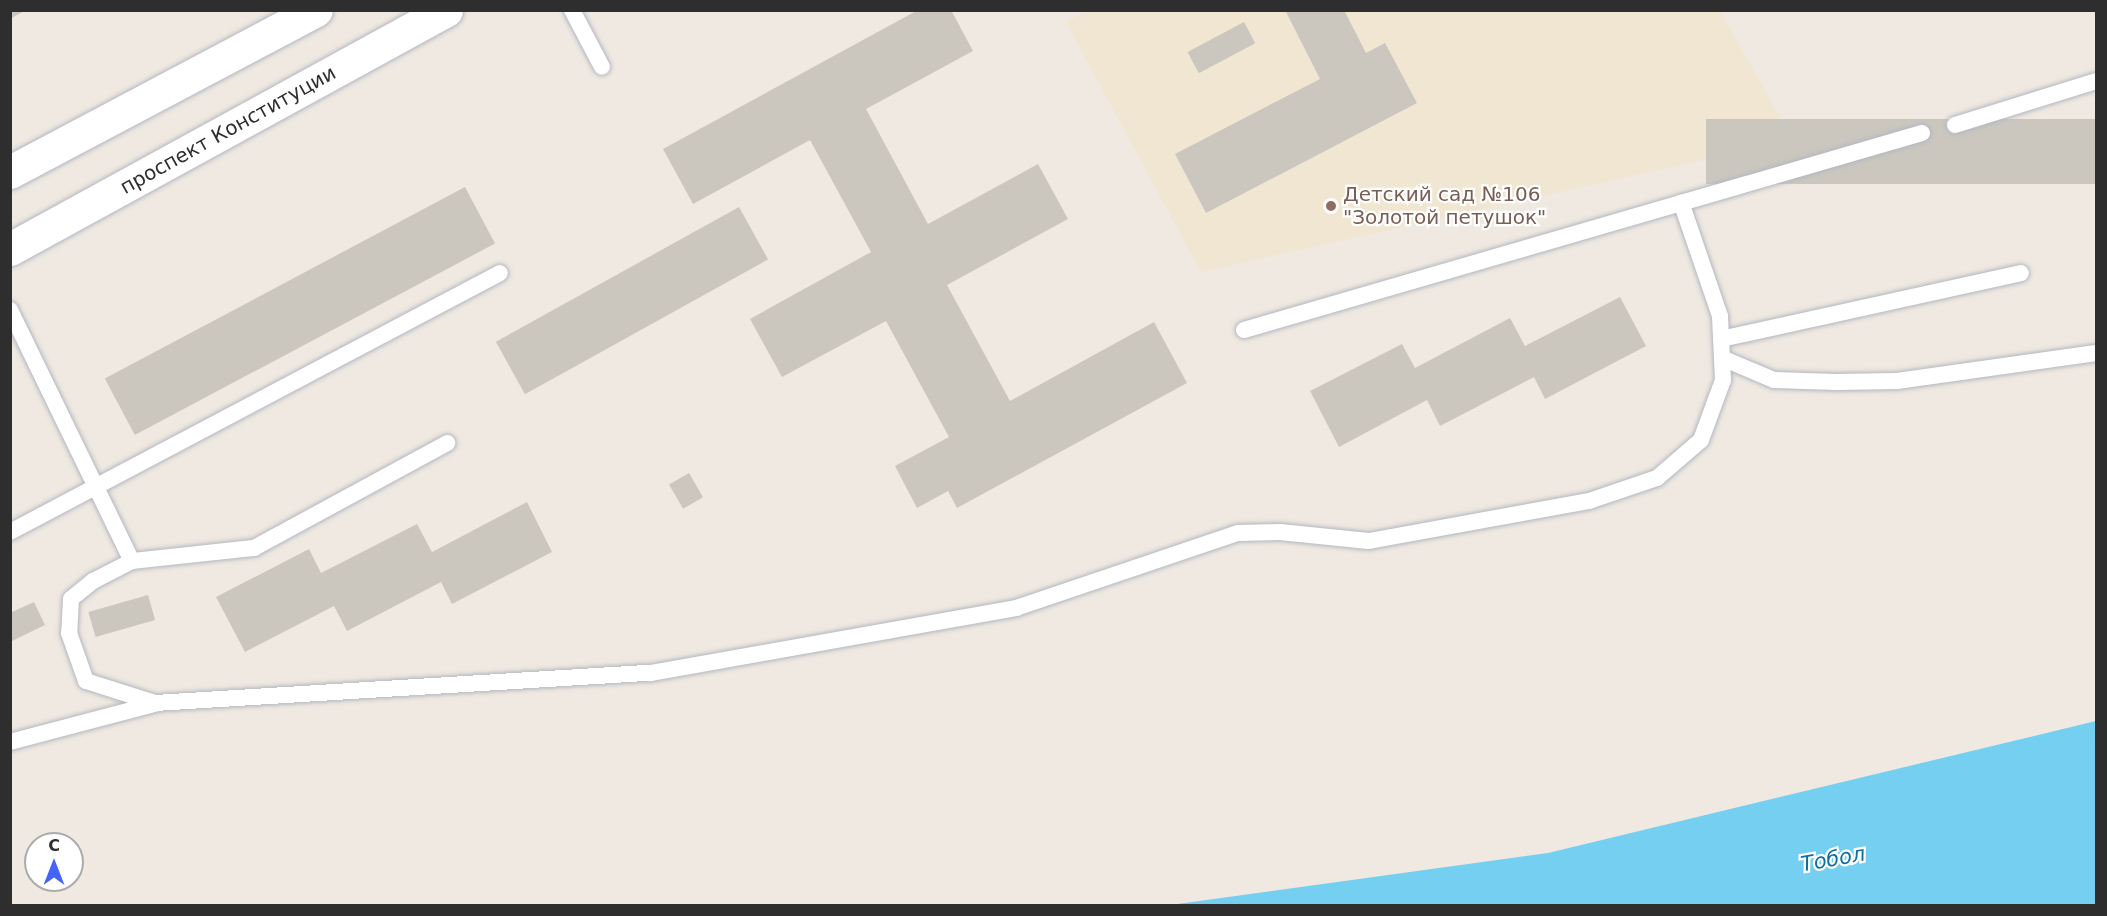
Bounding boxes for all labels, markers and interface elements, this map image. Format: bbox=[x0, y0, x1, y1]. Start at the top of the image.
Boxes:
street label: проспект Конституции bbox=[116, 61, 340, 199]
place label: Детский сад №106 "Золотой петушок" bbox=[1343, 183, 1546, 230]
marker: Детский сад №106 "Золотой петушок" bbox=[1324, 199, 1338, 213]
north arrow bbox=[24, 832, 84, 892]
text: С bbox=[48, 836, 60, 855]
water label: Тобол bbox=[1799, 841, 1867, 877]

